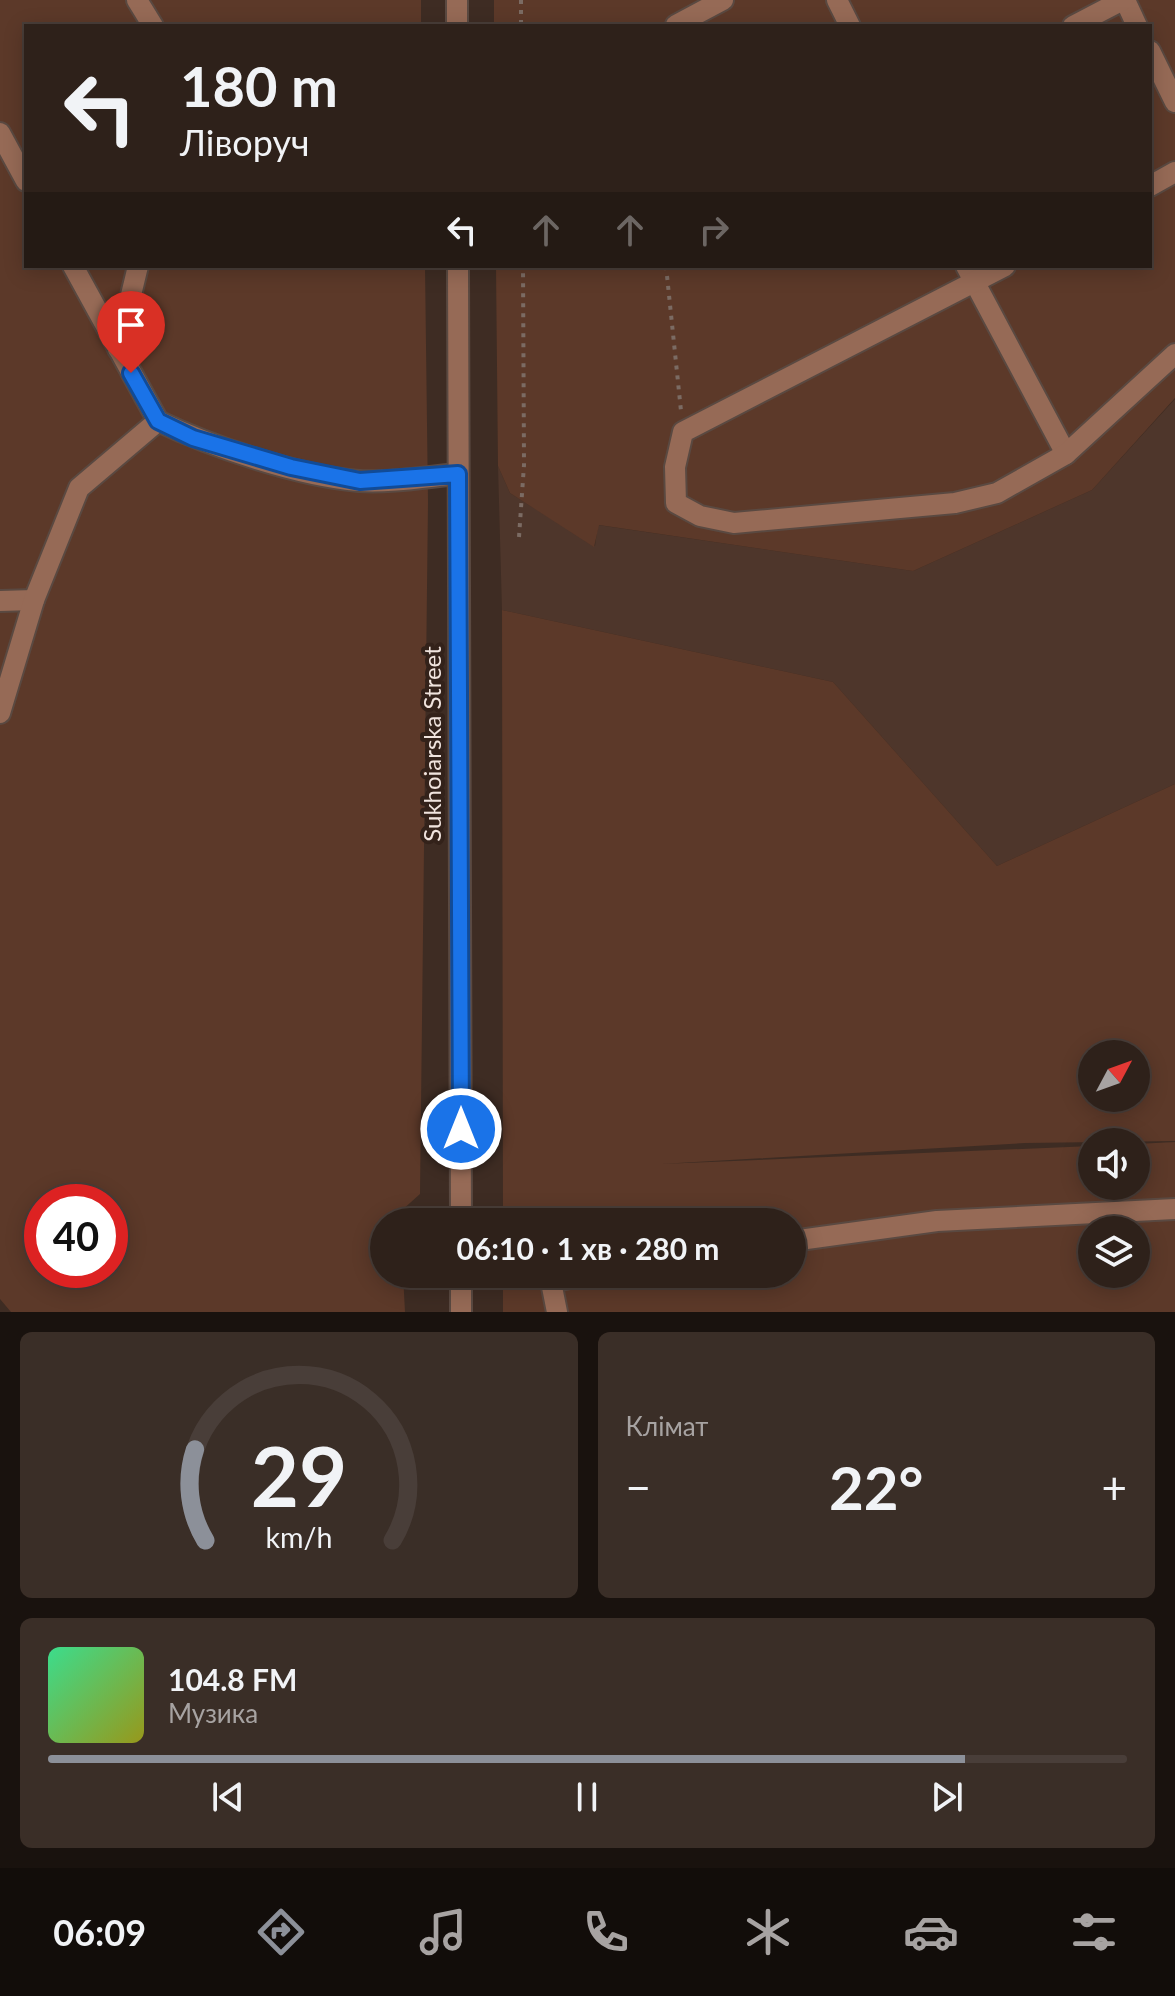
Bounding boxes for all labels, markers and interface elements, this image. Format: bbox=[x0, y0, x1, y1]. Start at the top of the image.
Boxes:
text: 180 m bbox=[180, 52, 338, 119]
icon: left bbox=[48, 56, 152, 160]
text: Ліворуч bbox=[180, 120, 310, 164]
icon: left bbox=[440, 208, 484, 252]
icon: ahead bbox=[524, 208, 568, 252]
icon: ahead bbox=[608, 208, 652, 252]
icon: right bbox=[692, 208, 736, 252]
pin bbox=[97, 291, 165, 373]
icon: arrive bbox=[109, 303, 153, 347]
street label: Sukhoiarska Street bbox=[417, 646, 446, 842]
north arrow bbox=[1078, 1040, 1150, 1112]
map controls bbox=[1078, 1040, 1150, 1288]
position arrow bbox=[419, 1087, 503, 1171]
button: sound bbox=[1078, 1128, 1150, 1200]
speed limit sign: 40 bbox=[24, 1184, 128, 1288]
button: layers bbox=[1078, 1216, 1150, 1288]
text: 06:10 · 1 хв · 280 m bbox=[457, 1230, 720, 1266]
text: Клімат bbox=[626, 1410, 708, 1442]
text: 29 bbox=[251, 1425, 347, 1525]
text: 22° bbox=[829, 1451, 924, 1523]
text: − bbox=[626, 1461, 651, 1513]
text: + bbox=[1101, 1461, 1127, 1513]
text: km/h bbox=[265, 1520, 332, 1554]
text: 104.8 FM bbox=[168, 1661, 297, 1697]
text: Музика bbox=[168, 1697, 258, 1729]
icon: previous bbox=[206, 1775, 250, 1819]
icon: pause bbox=[565, 1775, 609, 1819]
icon: next bbox=[925, 1775, 969, 1819]
icon: directions bbox=[253, 1904, 309, 1960]
icon: music bbox=[415, 1904, 471, 1960]
icon: phone bbox=[578, 1904, 634, 1960]
icon: climate bbox=[740, 1904, 796, 1960]
icon: car bbox=[903, 1904, 959, 1960]
icon: filters bbox=[1066, 1904, 1122, 1960]
text: 06:09 bbox=[53, 1910, 146, 1954]

